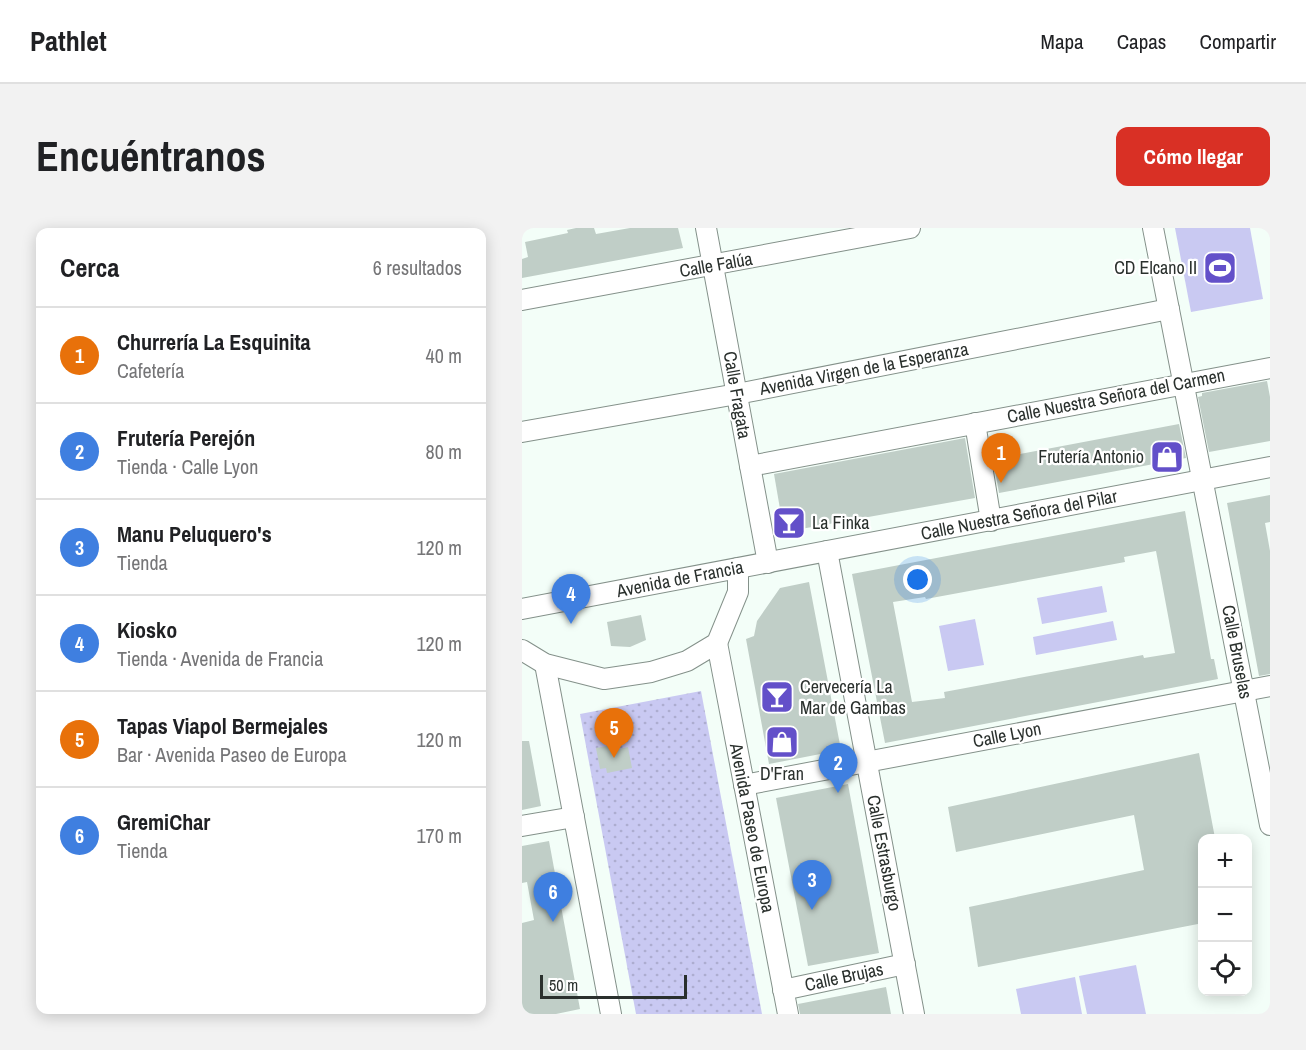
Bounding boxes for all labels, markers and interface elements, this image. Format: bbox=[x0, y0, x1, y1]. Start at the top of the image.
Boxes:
text: Pathlet bbox=[30, 22, 107, 60]
text: Mapa bbox=[1041, 27, 1084, 56]
text: Capas bbox=[1117, 27, 1166, 56]
text: Compartir bbox=[1199, 27, 1276, 56]
button: Cómo llegar bbox=[1116, 127, 1270, 186]
text: Encuéntranos bbox=[36, 128, 266, 184]
street label: Calle Falúa bbox=[677, 246, 754, 283]
text: Cerca bbox=[60, 250, 119, 285]
sports icon: CD Elcano II bbox=[1202, 250, 1238, 286]
text: 6 resultados bbox=[373, 254, 462, 281]
place label: CD Elcano II bbox=[1114, 255, 1197, 280]
text: Churrería La Esquinita bbox=[117, 327, 311, 357]
street label: Avenida Virgen de la Esperanza bbox=[756, 336, 970, 401]
text: 1 bbox=[75, 342, 84, 369]
text: 40 m bbox=[426, 342, 462, 369]
street label: Calle Fragata bbox=[717, 349, 757, 441]
text: Cafetería bbox=[117, 357, 184, 384]
street label: Calle Nuestra Señora del Carmen bbox=[1005, 362, 1227, 429]
text: Frutería Perejón bbox=[117, 423, 255, 453]
pin: 1 bbox=[982, 434, 1020, 483]
text: 2 bbox=[75, 438, 84, 465]
text: 80 m bbox=[426, 438, 462, 465]
shop icon: Frutería Antonio bbox=[1149, 439, 1185, 475]
place label: Frutería Antonio bbox=[1038, 444, 1144, 469]
text: Tienda · Calle Lyon bbox=[117, 453, 258, 480]
street label: Calle Nuestra Señora del Pilar bbox=[919, 483, 1119, 546]
bar icon: La Finka bbox=[771, 505, 807, 541]
place label: La Finka bbox=[812, 510, 869, 535]
text: Manu Peluquero's bbox=[117, 519, 272, 549]
text: 3 bbox=[75, 534, 84, 561]
text: 120 m bbox=[416, 534, 462, 561]
text: Tienda bbox=[117, 549, 168, 576]
street label: Avenida de Francia bbox=[613, 554, 745, 603]
your location bbox=[903, 565, 932, 594]
pin: 4 bbox=[551, 574, 590, 624]
street label: Calle Bruselas bbox=[1216, 603, 1259, 701]
text: Kiosko bbox=[117, 615, 177, 645]
text: 4 bbox=[75, 630, 84, 657]
text: 120 m bbox=[416, 630, 462, 657]
text: Tienda · Avenida de Francia bbox=[117, 645, 323, 672]
place label: Cervecería La Mar de Gambas bbox=[800, 674, 906, 720]
bar icon: Cervecería La Mar de Gambas bbox=[759, 679, 795, 715]
pin: 5 bbox=[594, 708, 634, 758]
text: Tapas Viapol Bermejales bbox=[117, 711, 328, 741]
street label: Calle Lyon bbox=[971, 716, 1043, 753]
shop icon: D'Fran bbox=[764, 724, 800, 760]
text: 5 bbox=[75, 726, 84, 753]
text: 120 m bbox=[416, 726, 462, 753]
street label: Avenida Paseo de Europa bbox=[724, 740, 781, 915]
text: Bar · Avenida Paseo de Europa bbox=[117, 741, 347, 768]
pin: 2 bbox=[818, 744, 858, 793]
place label: D'Fran bbox=[760, 761, 804, 786]
street label: Calle Estrasburgo bbox=[861, 793, 908, 913]
text: GremiChar bbox=[117, 807, 210, 837]
text: 6 bbox=[75, 822, 84, 849]
text: 170 m bbox=[416, 822, 462, 849]
map controls bbox=[1198, 834, 1252, 996]
button: + bbox=[1198, 834, 1252, 888]
text: Tienda bbox=[117, 837, 168, 864]
pin: 3 bbox=[792, 860, 832, 910]
pin: 6 bbox=[534, 872, 573, 922]
button: − bbox=[1198, 888, 1252, 942]
button: locate bbox=[1198, 942, 1252, 996]
street label: Calle Brujas bbox=[802, 956, 885, 997]
scale bar bbox=[540, 972, 687, 1000]
text: 50 m bbox=[549, 974, 578, 996]

